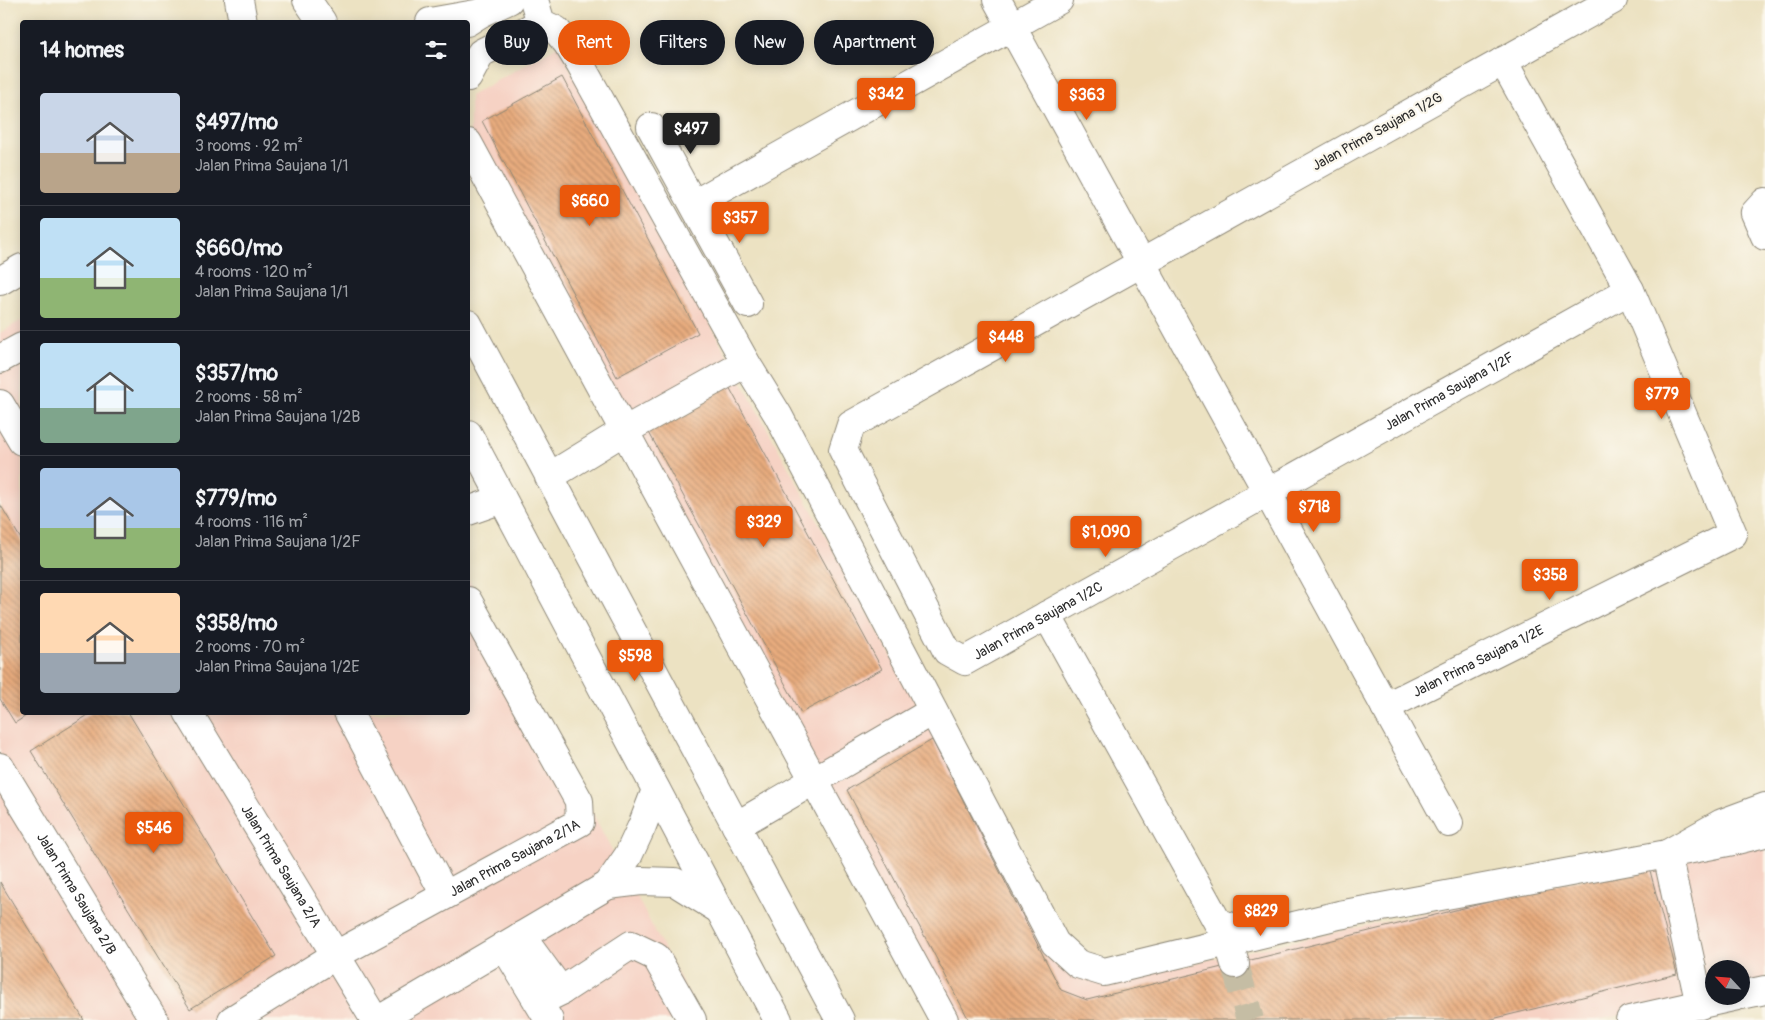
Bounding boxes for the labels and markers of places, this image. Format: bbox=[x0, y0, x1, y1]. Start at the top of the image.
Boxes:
pin: $342 bbox=[856, 78, 916, 120]
pin: $363 bbox=[1057, 78, 1117, 121]
pin: $497 bbox=[661, 112, 721, 155]
pin: $660 bbox=[560, 184, 620, 227]
pin: $357 bbox=[710, 202, 770, 244]
pin: $448 bbox=[976, 320, 1036, 363]
pin: $779 bbox=[1632, 378, 1692, 420]
pin: $718 bbox=[1284, 490, 1344, 533]
pin: $329 bbox=[734, 506, 794, 548]
pin: $1,090 bbox=[1065, 516, 1147, 558]
pin: $358 bbox=[1520, 558, 1580, 601]
pin: $598 bbox=[605, 640, 665, 682]
pin: $546 bbox=[124, 812, 184, 854]
pin: $829 bbox=[1231, 894, 1291, 937]

